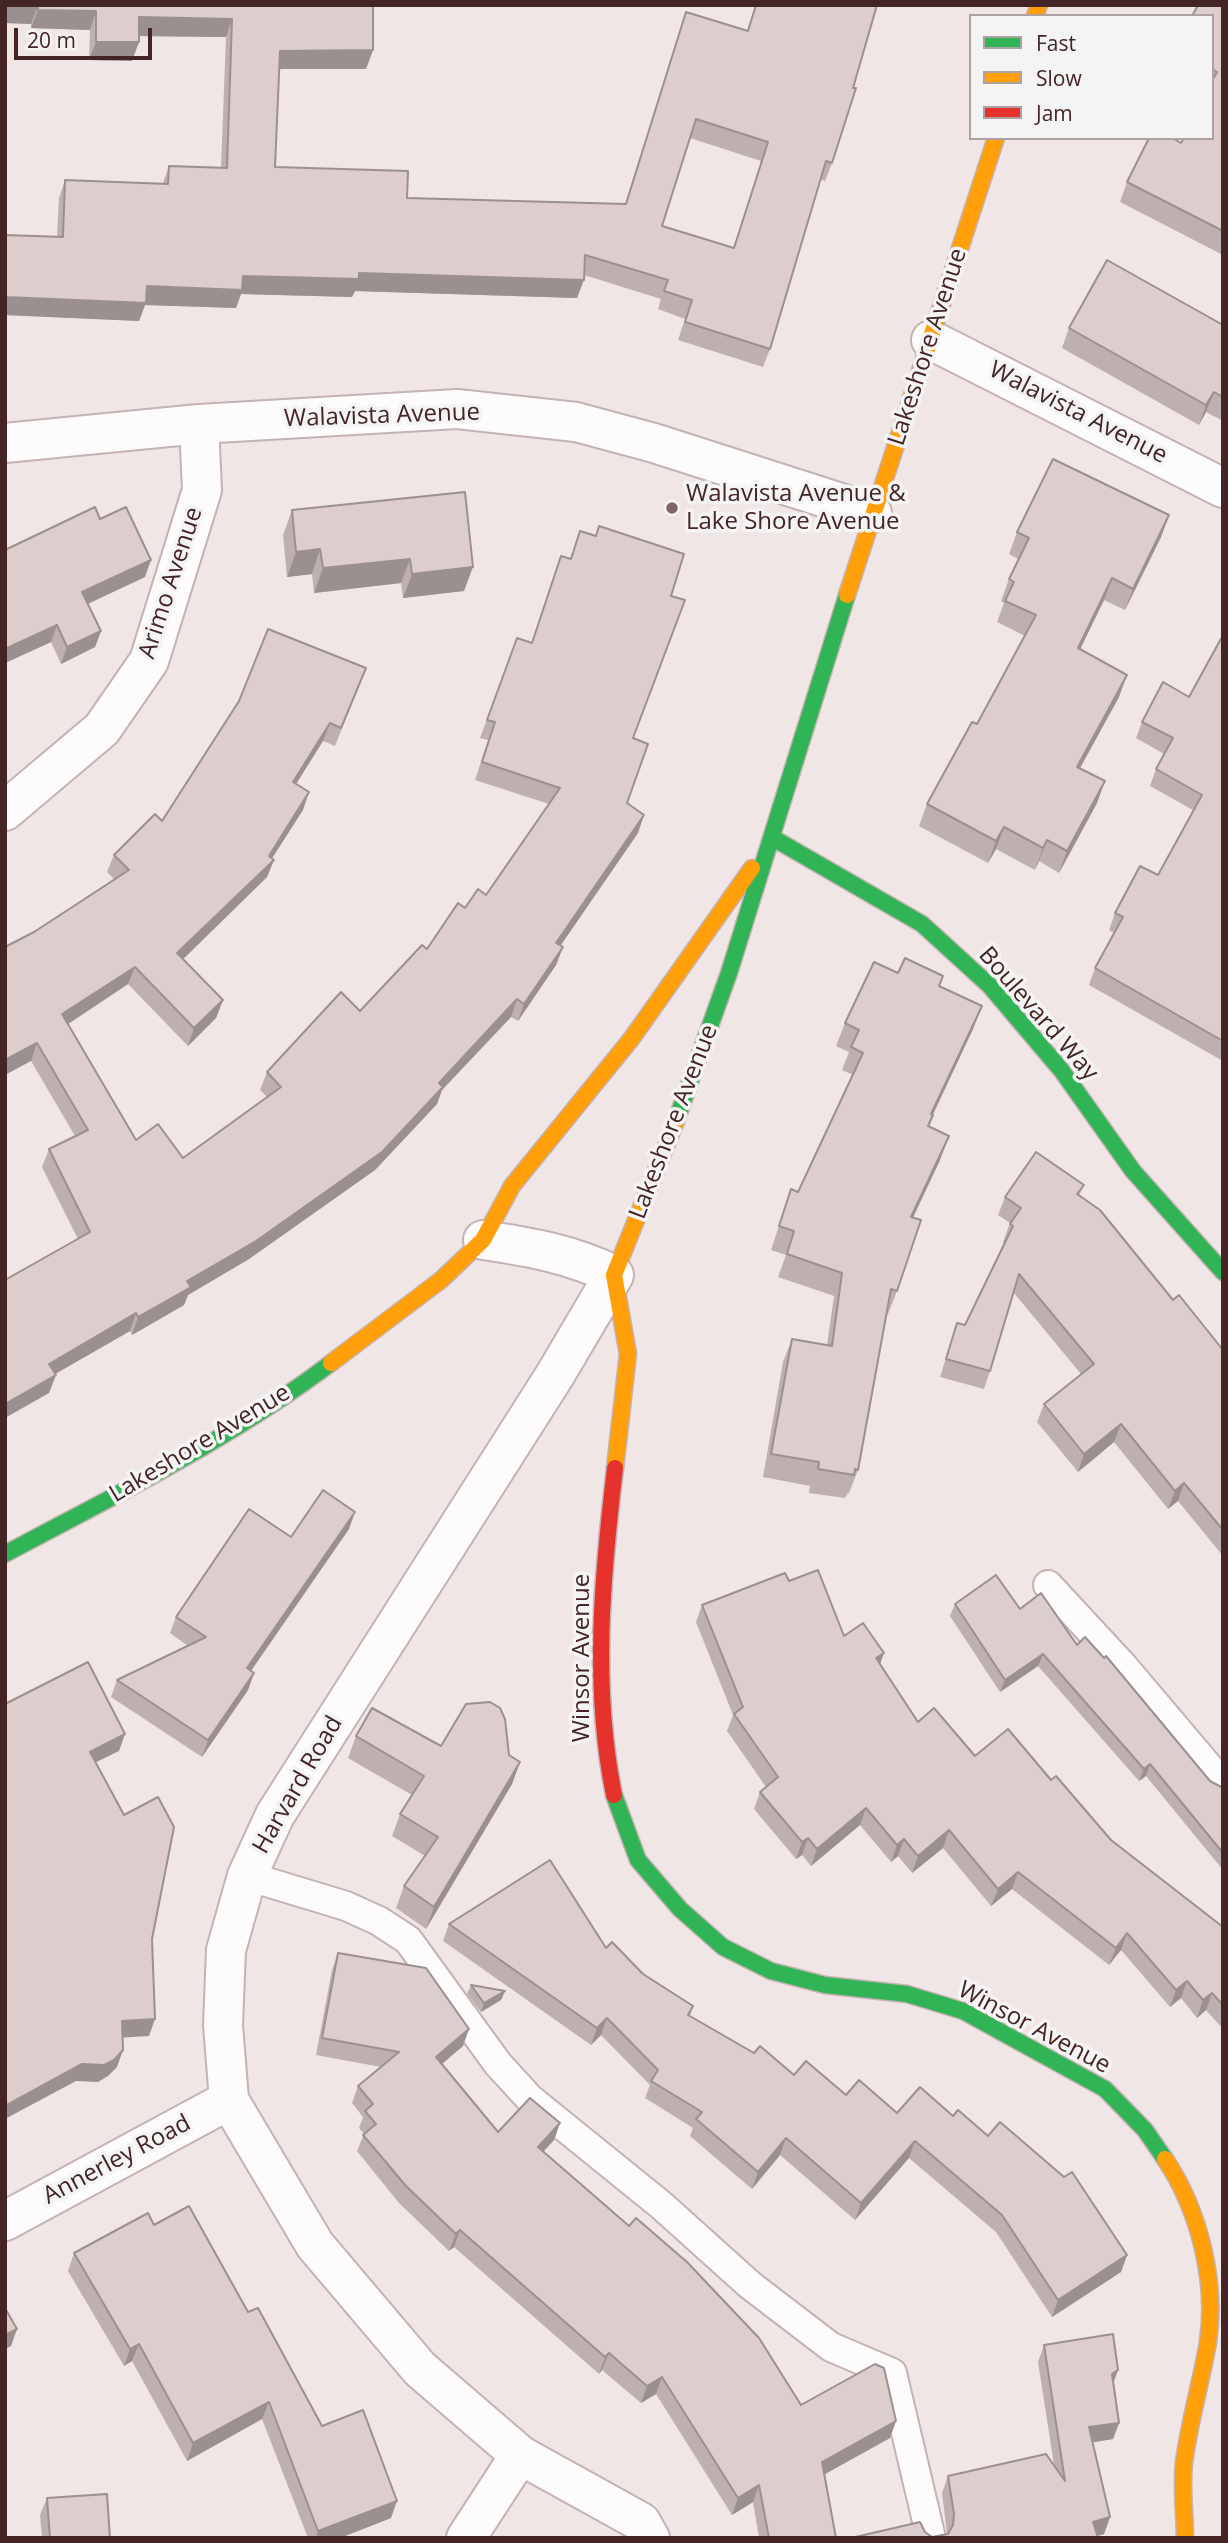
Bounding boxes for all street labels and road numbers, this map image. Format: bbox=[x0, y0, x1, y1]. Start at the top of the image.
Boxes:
street label: Lakeshore Avenue bbox=[883, 245, 973, 449]
street label: Walavista Avenue bbox=[984, 356, 1172, 470]
street label: Walavista Avenue bbox=[284, 398, 480, 434]
street label: Arimo Avenue bbox=[133, 504, 209, 662]
street label: Boulevard Way bbox=[972, 941, 1104, 1087]
street label: Lakeshore Avenue bbox=[624, 1021, 724, 1223]
street label: Lakeshore Avenue bbox=[104, 1379, 296, 1509]
street label: Winsor Avenue bbox=[568, 1574, 596, 1742]
street label: Harvard Road bbox=[247, 1711, 349, 1859]
street label: Winsor Avenue bbox=[953, 1976, 1115, 2080]
street label: Annerley Road bbox=[38, 2109, 196, 2211]

